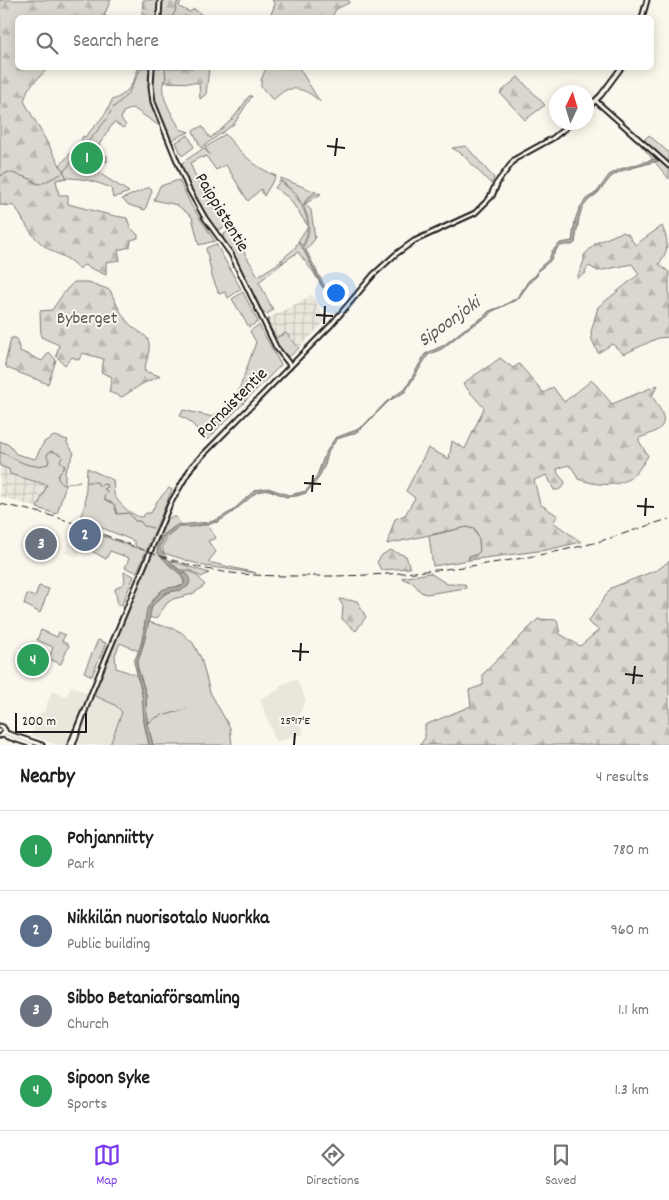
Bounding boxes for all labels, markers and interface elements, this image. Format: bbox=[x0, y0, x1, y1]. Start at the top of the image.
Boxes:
search box bbox=[15, 15, 654, 70]
icon: search bbox=[33, 29, 61, 57]
text: Search here bbox=[73, 29, 159, 56]
north arrow bbox=[549, 85, 594, 130]
pin: 1 bbox=[71, 139, 103, 177]
street label: Paippistentie bbox=[188, 169, 254, 257]
your location bbox=[323, 280, 349, 306]
water label: Sipoonjoki bbox=[413, 289, 490, 355]
park label: Byberget bbox=[57, 307, 118, 332]
street label: Pornaistentie bbox=[192, 363, 274, 445]
pin: 2 bbox=[69, 516, 101, 554]
pin: 3 bbox=[25, 525, 57, 563]
pin: 4 bbox=[17, 641, 49, 679]
scale bar bbox=[15, 710, 88, 733]
text: 200 m bbox=[22, 712, 56, 732]
text: 25°17'E bbox=[280, 713, 310, 730]
text: Nearby bbox=[20, 763, 75, 793]
text: 4 results bbox=[596, 766, 649, 789]
text: Pohjanniitty bbox=[67, 826, 153, 853]
text: 1 bbox=[34, 839, 38, 862]
text: 780 m bbox=[613, 839, 649, 862]
text: Park bbox=[67, 853, 94, 876]
text: Nikkilän nuorisotalo Nuorkka bbox=[67, 906, 269, 933]
text: 2 bbox=[33, 919, 40, 942]
text: 960 m bbox=[610, 919, 649, 942]
text: Public building bbox=[67, 933, 150, 956]
text: Sibbo Betaniaförsamling bbox=[67, 986, 240, 1013]
text: 3 bbox=[32, 999, 40, 1022]
text: 1.1 km bbox=[618, 999, 649, 1022]
text: Church bbox=[67, 1013, 109, 1036]
text: Sipoon Syke bbox=[67, 1066, 150, 1093]
text: 4 bbox=[33, 1079, 39, 1102]
text: 1.3 km bbox=[615, 1079, 649, 1102]
text: Sports bbox=[67, 1093, 107, 1116]
tab: Map bbox=[93, 1141, 121, 1191]
tab: Directions bbox=[306, 1141, 359, 1191]
tab: Saved bbox=[545, 1141, 576, 1191]

